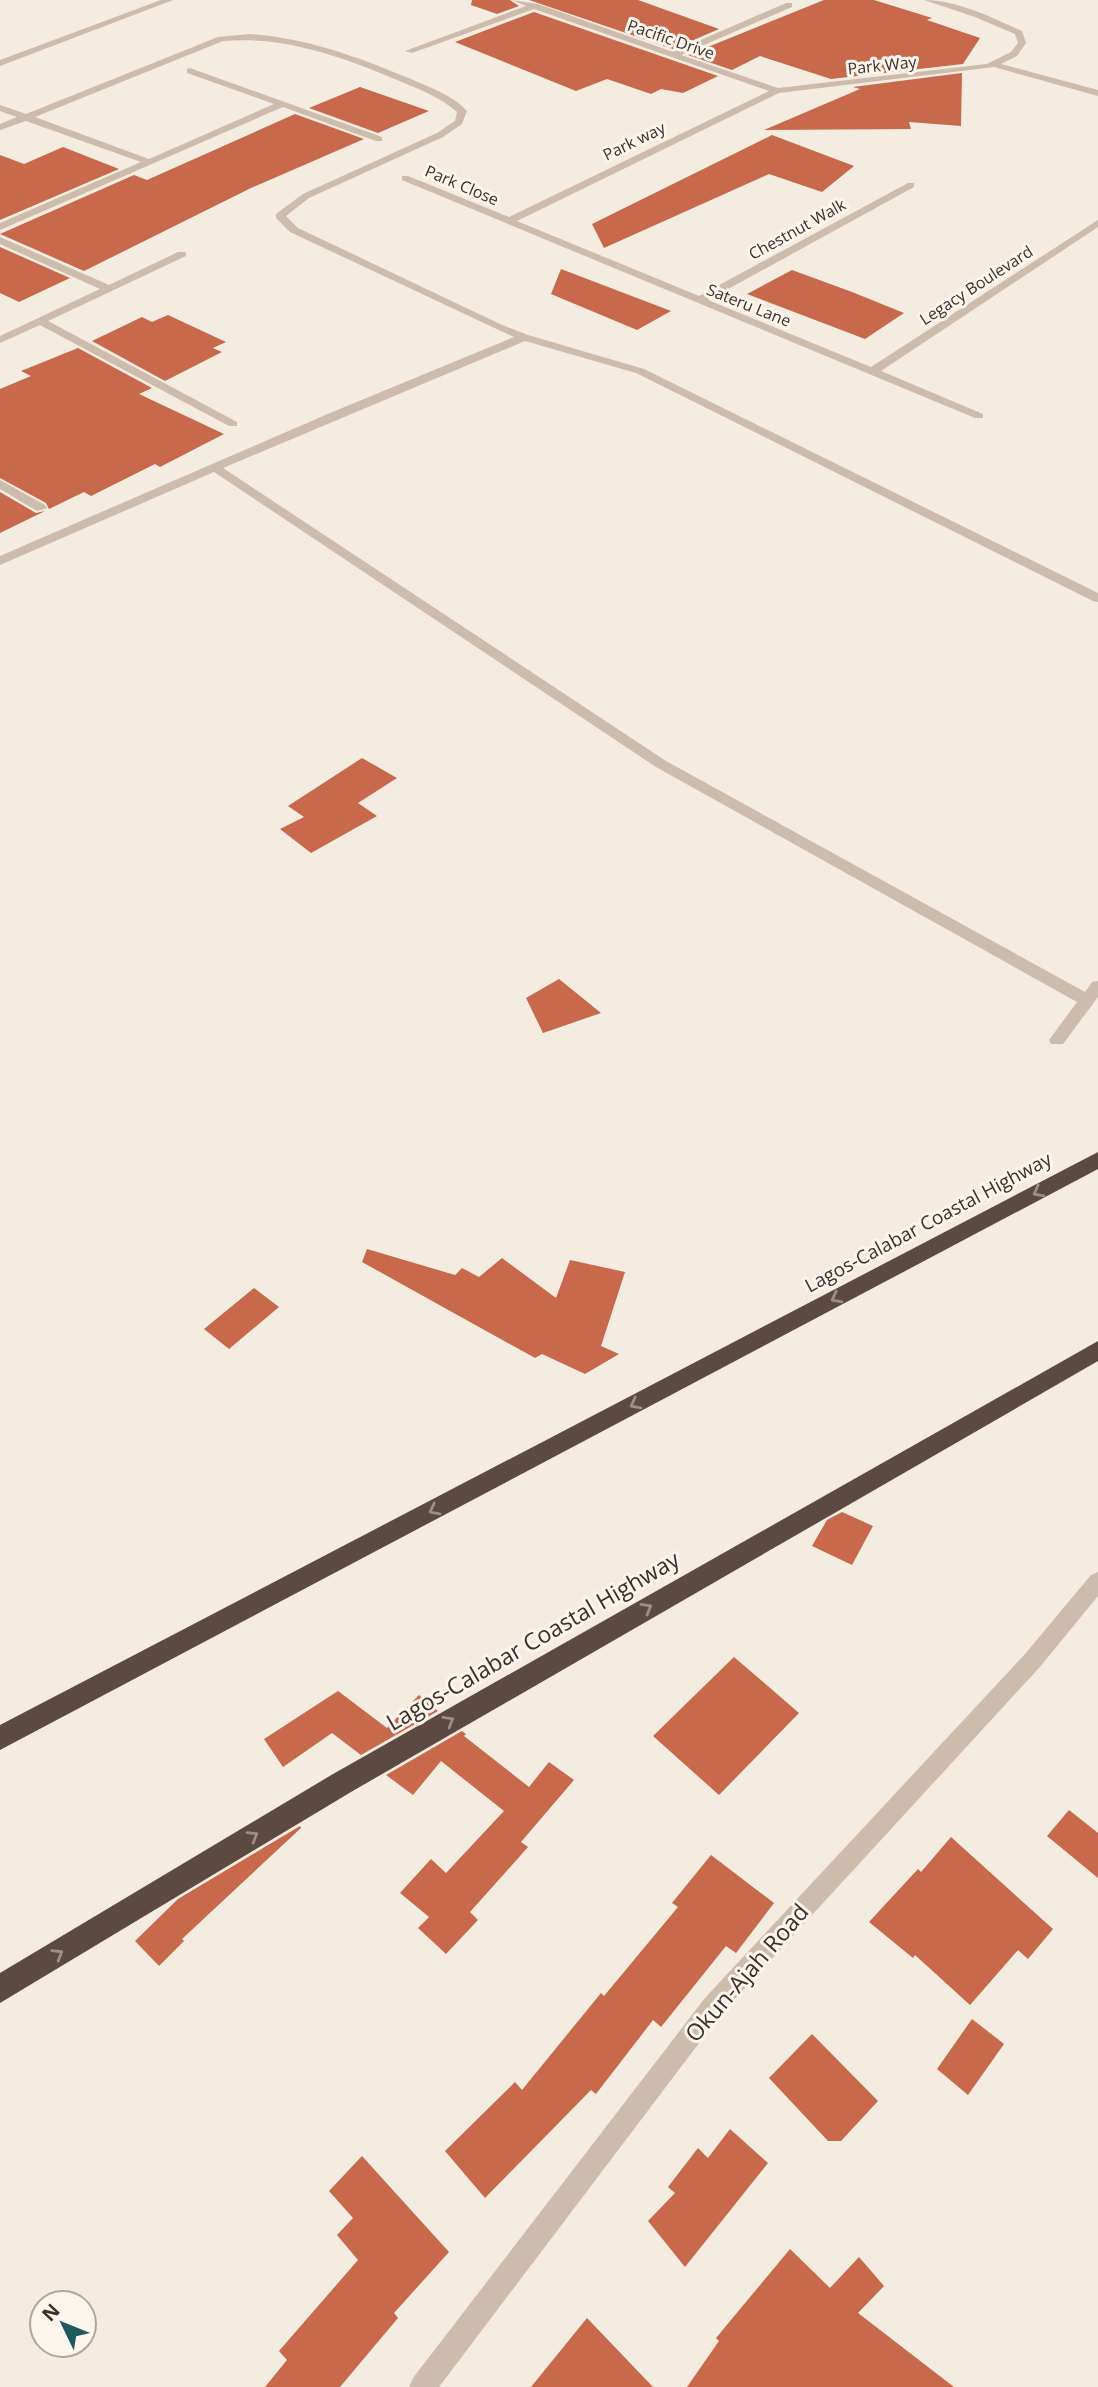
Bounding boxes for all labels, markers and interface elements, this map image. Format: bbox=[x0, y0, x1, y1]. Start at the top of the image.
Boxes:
street label: Pacific Drive bbox=[625, 14, 717, 64]
street label: Park Way bbox=[846, 50, 919, 80]
street label: Park way bbox=[599, 116, 670, 166]
street label: Park Close bbox=[422, 160, 502, 210]
street label: Chestnut Walk bbox=[745, 193, 850, 265]
street label: Legacy Boulevard bbox=[915, 240, 1037, 330]
street label: Sateru Lane bbox=[704, 278, 794, 332]
street label: Lagos-Calabar Coastal Highway bbox=[800, 1146, 1056, 1298]
one-way arrow bbox=[1032, 1183, 1045, 1197]
one-way arrow bbox=[831, 1289, 843, 1303]
one-way arrow bbox=[630, 1396, 642, 1409]
one-way arrow bbox=[429, 1502, 441, 1515]
street label: Lagos-Calabar Coastal Highway bbox=[380, 1543, 685, 1737]
one-way arrow bbox=[640, 1603, 652, 1616]
one-way arrow bbox=[442, 1716, 455, 1729]
one-way arrow bbox=[246, 1832, 259, 1845]
street label: Okun-Ajah Road bbox=[677, 1896, 815, 2048]
one-way arrow bbox=[51, 1949, 64, 1962]
north arrow bbox=[28, 2289, 98, 2359]
text: N bbox=[36, 2298, 65, 2327]

